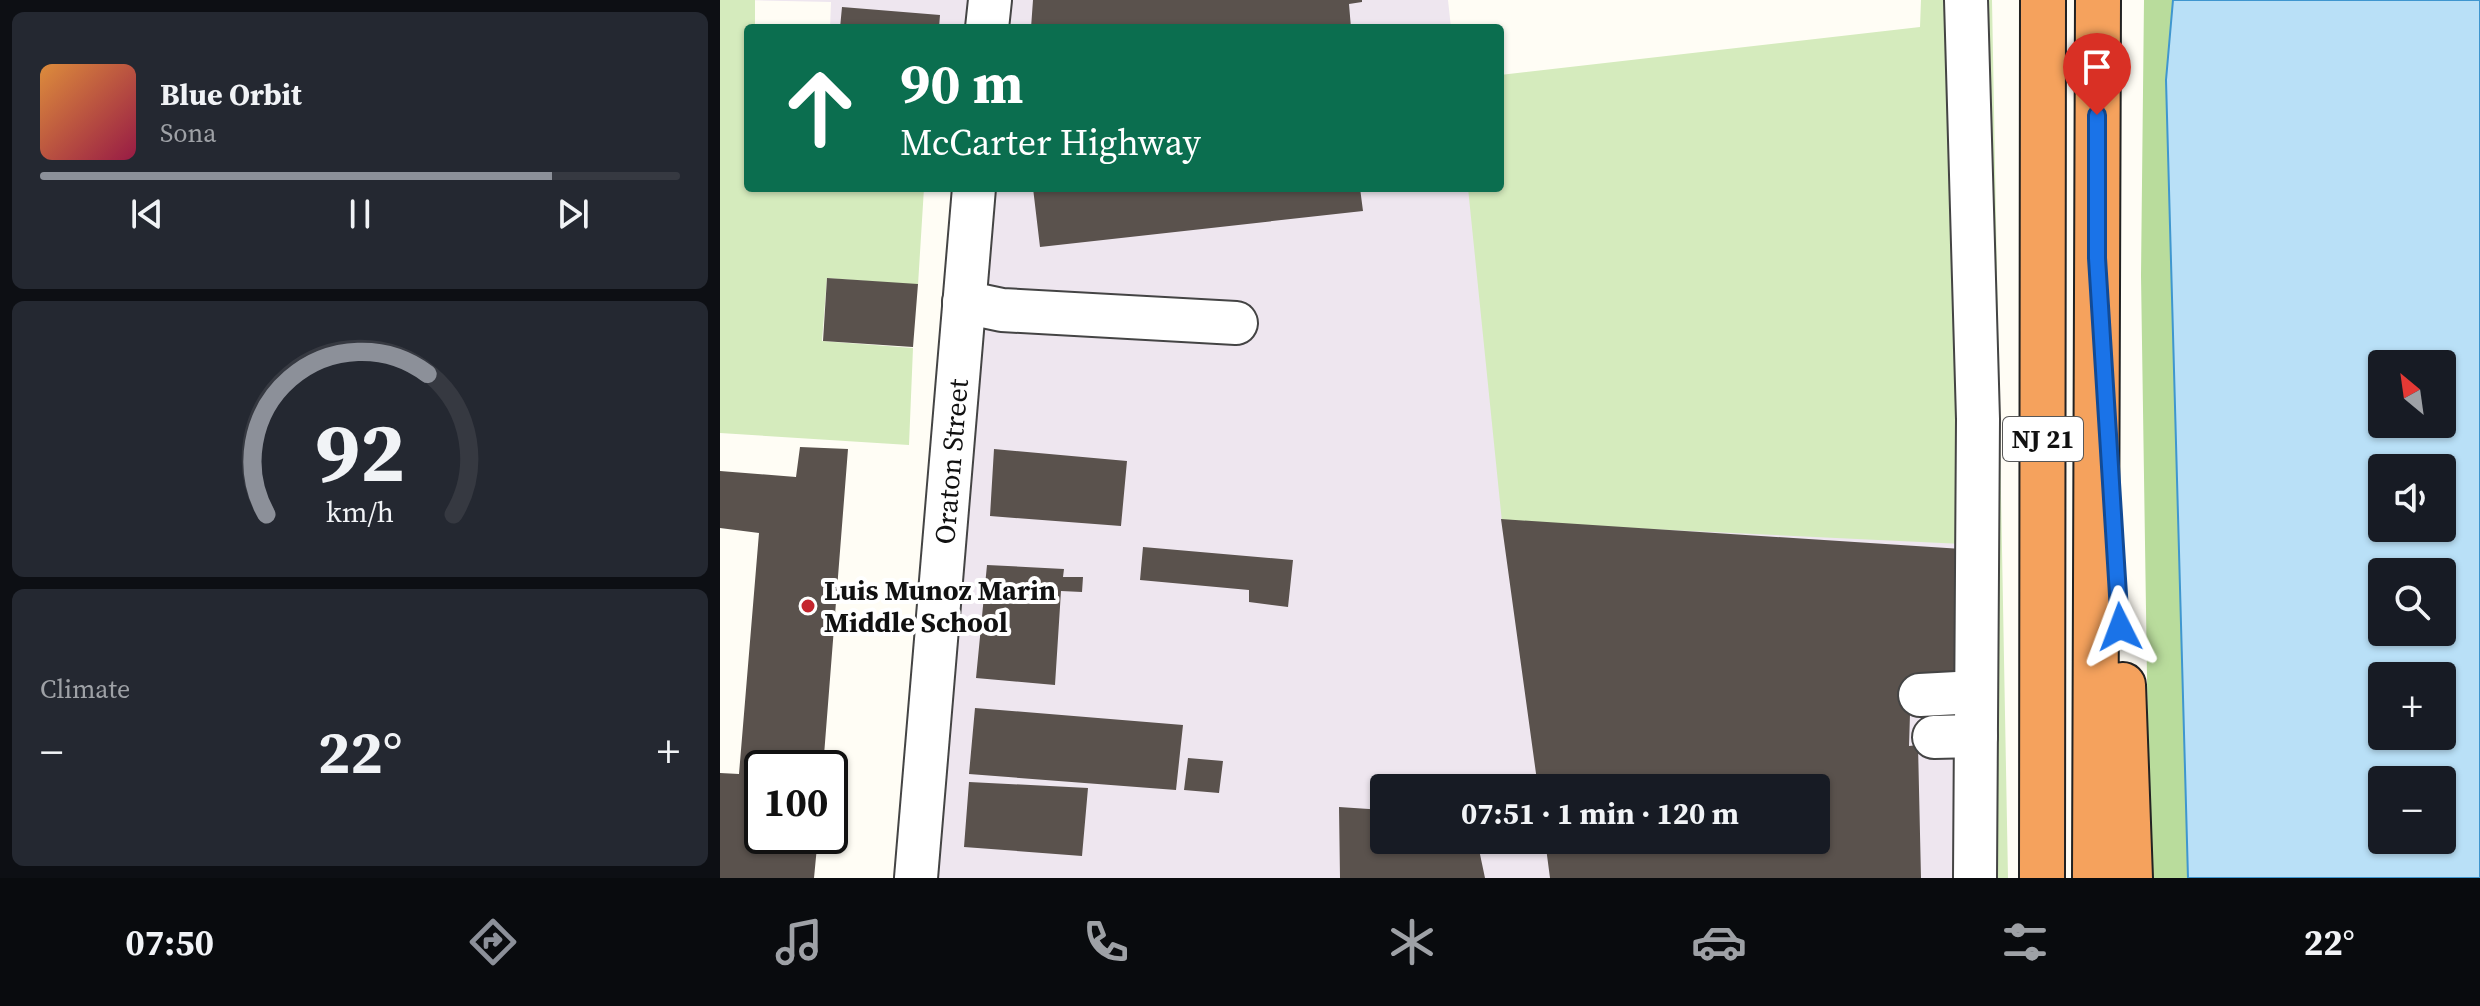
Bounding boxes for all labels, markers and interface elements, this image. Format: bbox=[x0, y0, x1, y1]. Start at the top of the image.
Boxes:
pin bbox=[2063, 33, 2131, 115]
text: 90 m bbox=[900, 45, 1023, 122]
icon: arrive bbox=[2075, 45, 2119, 89]
icon: ahead bbox=[768, 56, 872, 160]
text: Blue Orbit bbox=[160, 74, 302, 115]
text: Sona bbox=[160, 115, 217, 151]
text: McCarter Highway bbox=[900, 118, 1201, 167]
icon: previous bbox=[125, 192, 169, 236]
icon: pause bbox=[338, 192, 382, 236]
icon: next bbox=[551, 192, 595, 236]
north arrow bbox=[2368, 350, 2456, 438]
map controls bbox=[2368, 350, 2456, 854]
street label: Oraton Street bbox=[925, 376, 977, 546]
text: 92 bbox=[315, 395, 405, 509]
road number: NJ 21 bbox=[2003, 417, 2083, 461]
button: sound bbox=[2368, 454, 2456, 542]
text: km/h bbox=[326, 492, 394, 532]
button: search bbox=[2368, 558, 2456, 646]
place label: Luis Munoz Marin Middle School bbox=[824, 571, 1056, 641]
position arrow bbox=[2078, 585, 2162, 669]
marker: Luis Munoz Marin Middle School bbox=[799, 597, 817, 615]
button: + bbox=[2368, 662, 2456, 750]
text: Climate bbox=[40, 671, 130, 707]
text: 22° bbox=[318, 711, 402, 793]
text: − bbox=[40, 721, 63, 782]
text: + bbox=[657, 721, 680, 782]
speed limit sign: 100 bbox=[744, 750, 848, 854]
button: − bbox=[2368, 766, 2456, 854]
text: 07:51 · 1 min · 120 m bbox=[1461, 793, 1739, 834]
icon: directions bbox=[465, 914, 521, 970]
icon: music bbox=[771, 914, 827, 970]
icon: phone bbox=[1078, 914, 1134, 970]
icon: climate bbox=[1384, 914, 1440, 970]
icon: car bbox=[1691, 914, 1747, 970]
icon: filters bbox=[1997, 914, 2053, 970]
text: 07:50 bbox=[125, 918, 214, 967]
text: 22° bbox=[2304, 918, 2355, 967]

